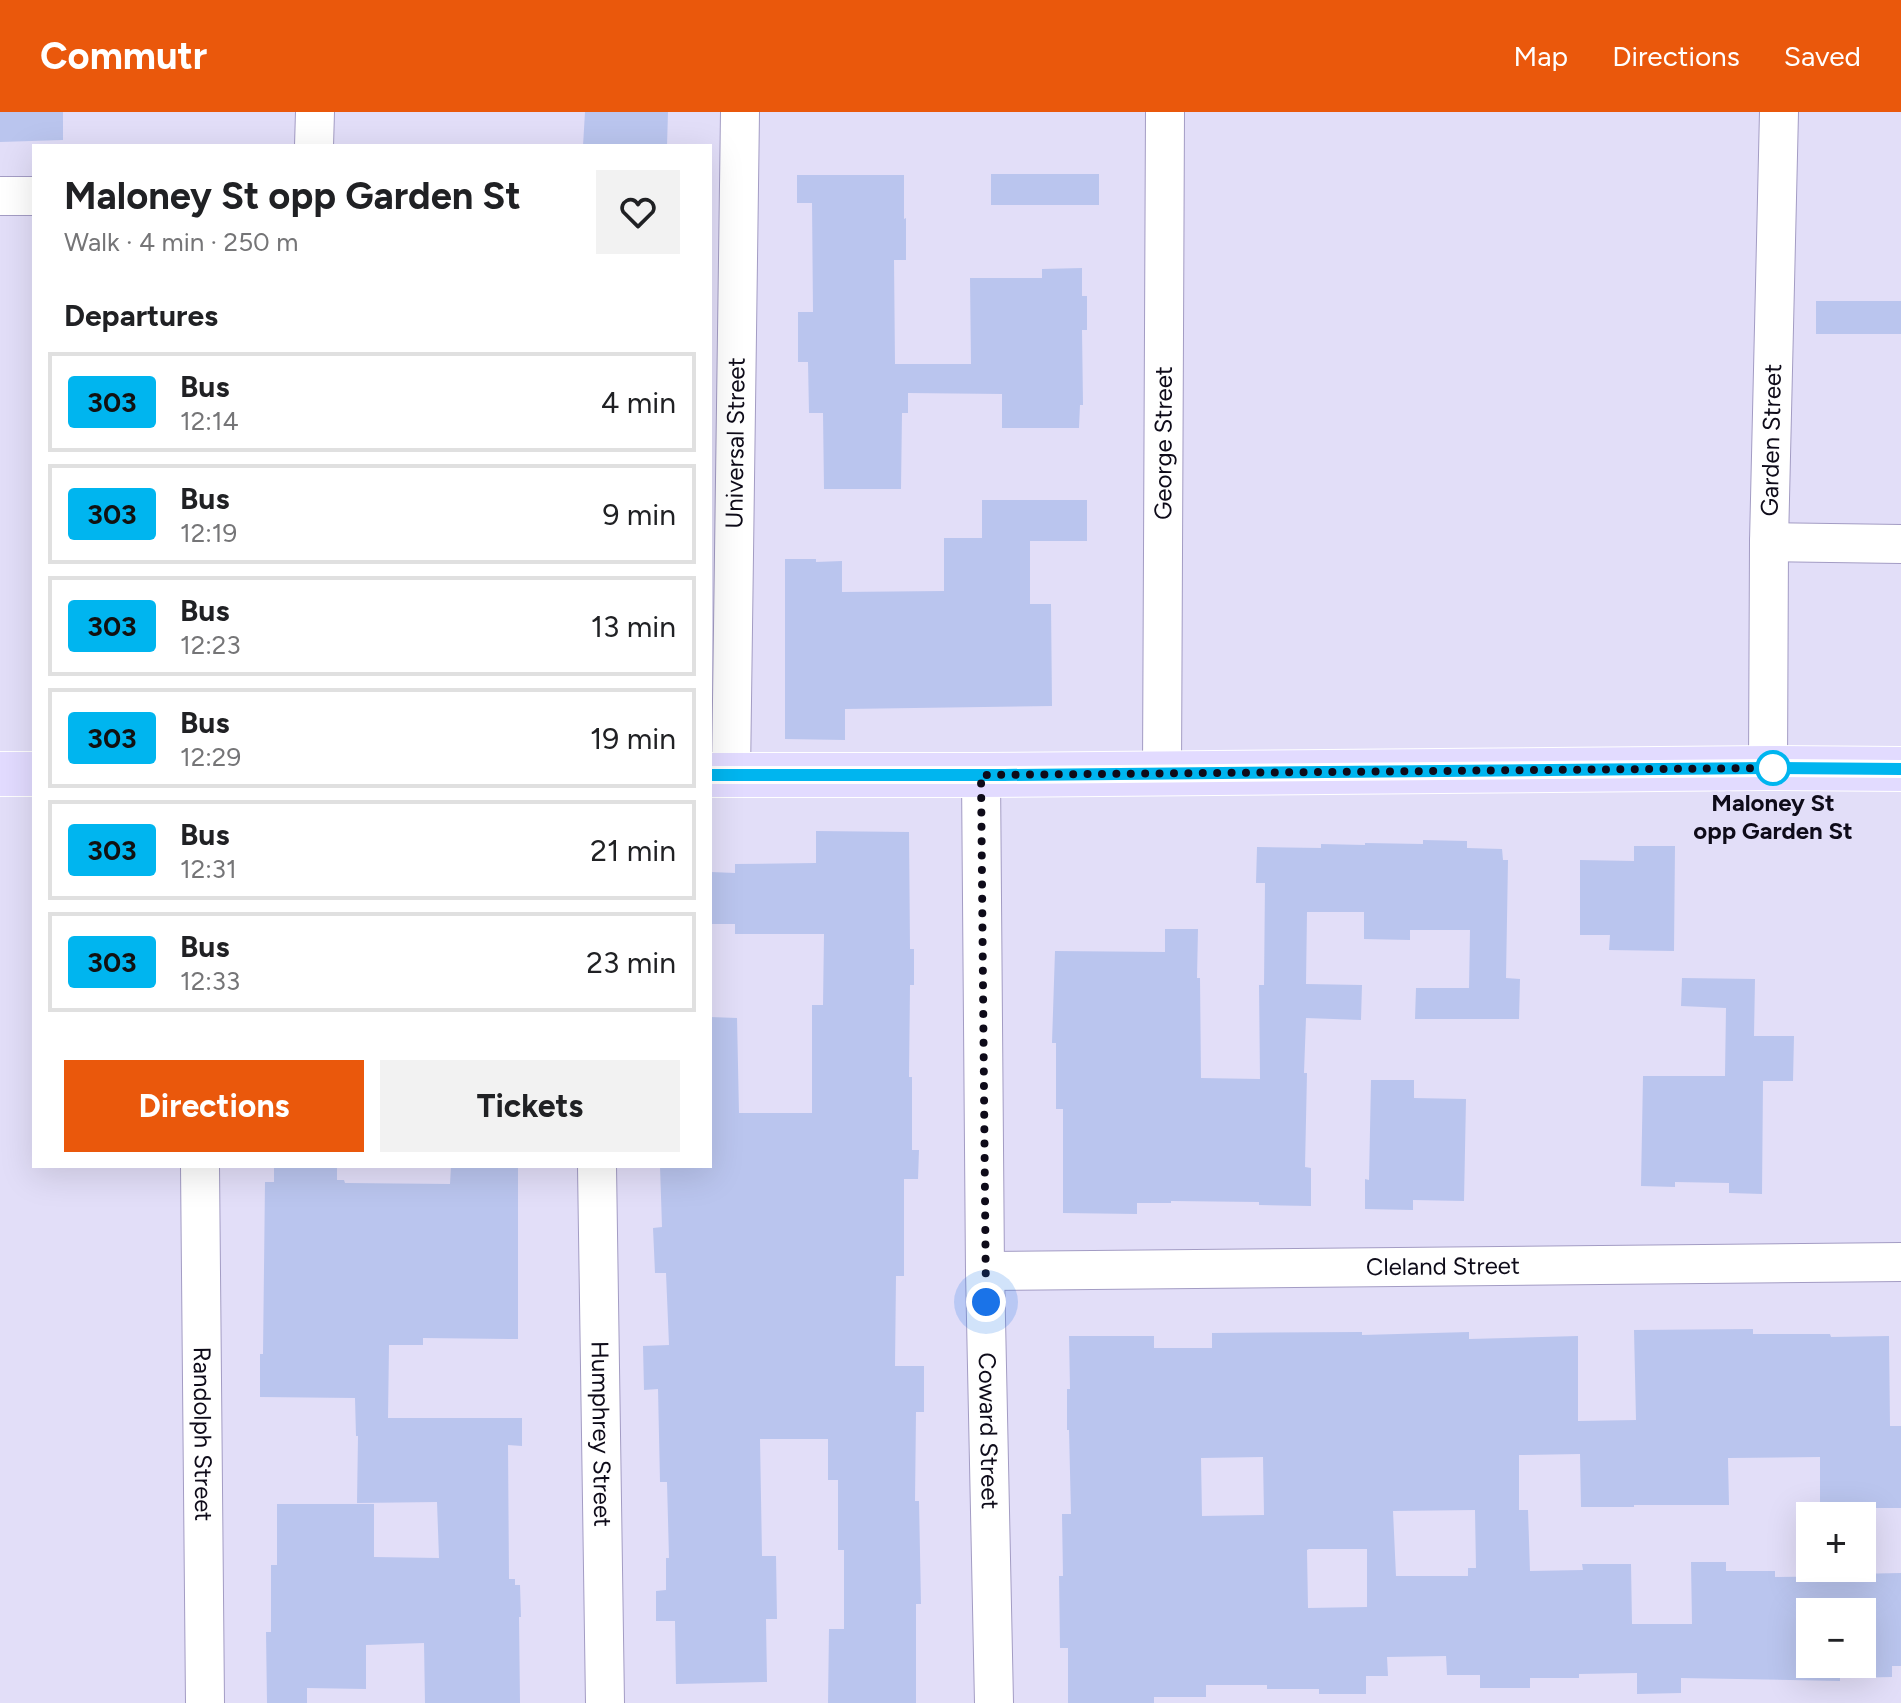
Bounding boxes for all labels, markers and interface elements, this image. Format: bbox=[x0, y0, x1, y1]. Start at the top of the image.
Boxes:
text: Commutr bbox=[40, 33, 207, 79]
text: Map bbox=[1514, 39, 1568, 73]
text: Directions bbox=[1612, 39, 1740, 73]
text: Saved bbox=[1784, 39, 1861, 73]
button: heart bbox=[596, 170, 680, 254]
text: Maloney St opp Garden St bbox=[64, 173, 521, 219]
text: Walk · 4 min · 250 m bbox=[64, 226, 298, 258]
text: Departures bbox=[64, 297, 218, 334]
street label: Universal Street bbox=[719, 357, 751, 529]
street label: Garden Street bbox=[1755, 363, 1787, 517]
street label: George Street bbox=[1148, 366, 1178, 520]
text: Bus bbox=[180, 368, 229, 405]
text: 4 min bbox=[601, 384, 676, 421]
text: 303 bbox=[87, 385, 137, 419]
text: 12:14 bbox=[180, 405, 239, 437]
text: Bus bbox=[180, 480, 229, 517]
text: 9 min bbox=[602, 496, 676, 533]
text: 303 bbox=[87, 497, 137, 531]
text: 12:19 bbox=[180, 517, 237, 549]
text: Bus bbox=[180, 592, 229, 629]
text: 13 min bbox=[591, 608, 676, 645]
text: 303 bbox=[87, 609, 137, 643]
text: 12:23 bbox=[180, 629, 241, 661]
text: Bus bbox=[180, 704, 229, 741]
text: 19 min bbox=[590, 720, 676, 757]
text: 303 bbox=[87, 721, 137, 755]
text: 12:29 bbox=[180, 741, 241, 773]
marker: Maloney St opp Garden St bbox=[1756, 751, 1790, 785]
place label: Maloney St opp Garden St bbox=[1693, 788, 1853, 845]
text: Bus bbox=[180, 816, 229, 853]
text: 21 min bbox=[590, 832, 676, 869]
text: 303 bbox=[87, 833, 137, 867]
text: 12:31 bbox=[180, 853, 237, 885]
text: Bus bbox=[180, 928, 229, 965]
text: 23 min bbox=[586, 944, 676, 981]
text: 303 bbox=[87, 945, 137, 979]
text: 12:33 bbox=[180, 965, 240, 997]
button: Directions bbox=[64, 1060, 364, 1152]
button: Tickets bbox=[380, 1060, 680, 1152]
street label: Cleland Street bbox=[1366, 1251, 1520, 1281]
your location bbox=[966, 1282, 1006, 1322]
street label: Humphrey Street bbox=[586, 1341, 617, 1527]
street label: Randolph Street bbox=[188, 1346, 218, 1521]
street label: Coward Street bbox=[973, 1352, 1005, 1510]
map controls bbox=[1796, 1502, 1876, 1678]
button: + bbox=[1796, 1502, 1876, 1582]
button: − bbox=[1796, 1598, 1876, 1678]

